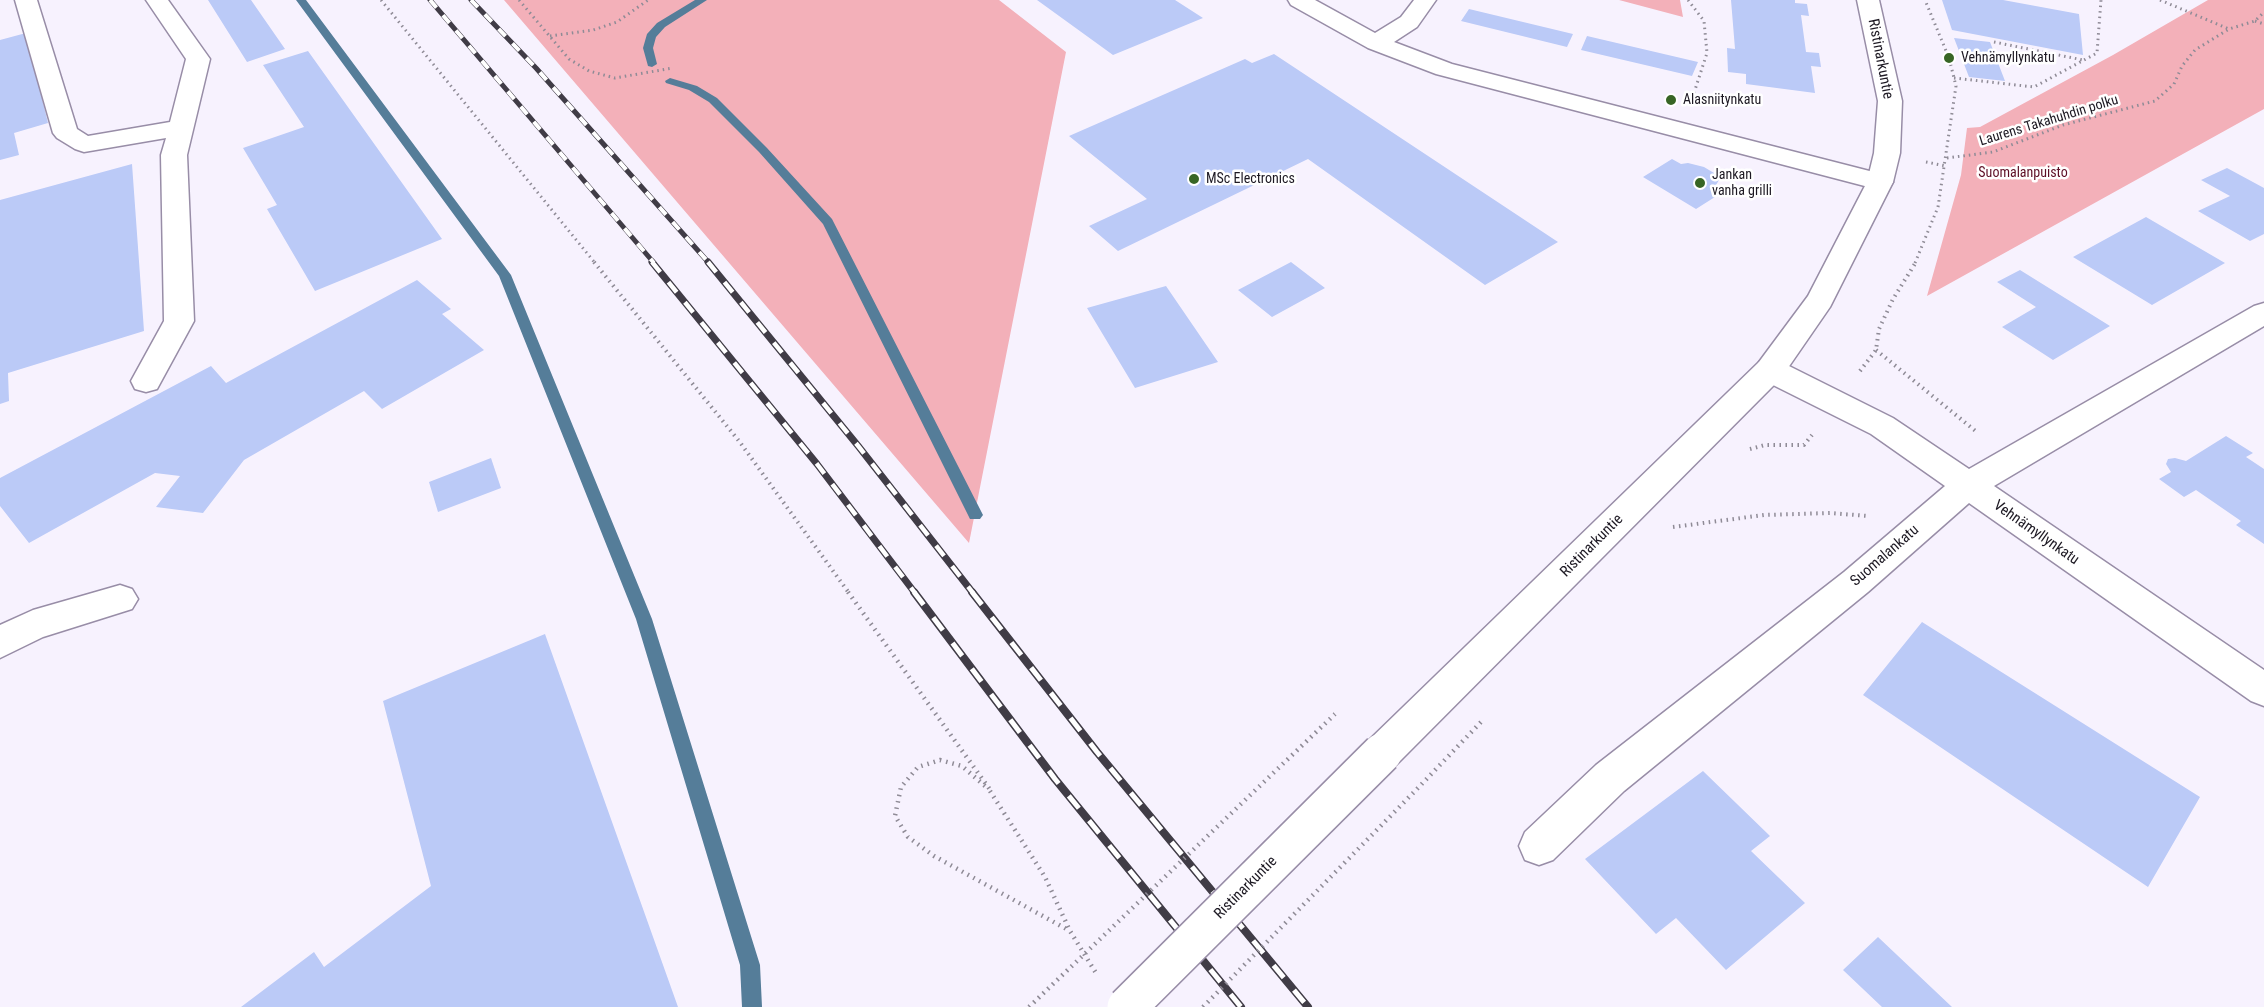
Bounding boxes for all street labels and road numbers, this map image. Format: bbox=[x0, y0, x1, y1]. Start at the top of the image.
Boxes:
street label: Ristinarkuntie bbox=[1863, 17, 1897, 101]
street label: Laurens Takahuhdin polku bbox=[1978, 92, 2120, 150]
street label: Vehnämyllynkatu bbox=[1990, 497, 2082, 569]
street label: Ristinarkuntie bbox=[1557, 511, 1627, 581]
street label: Suomalankatu bbox=[1847, 521, 1923, 591]
street label: Ristinarkuntie bbox=[1211, 853, 1281, 923]

